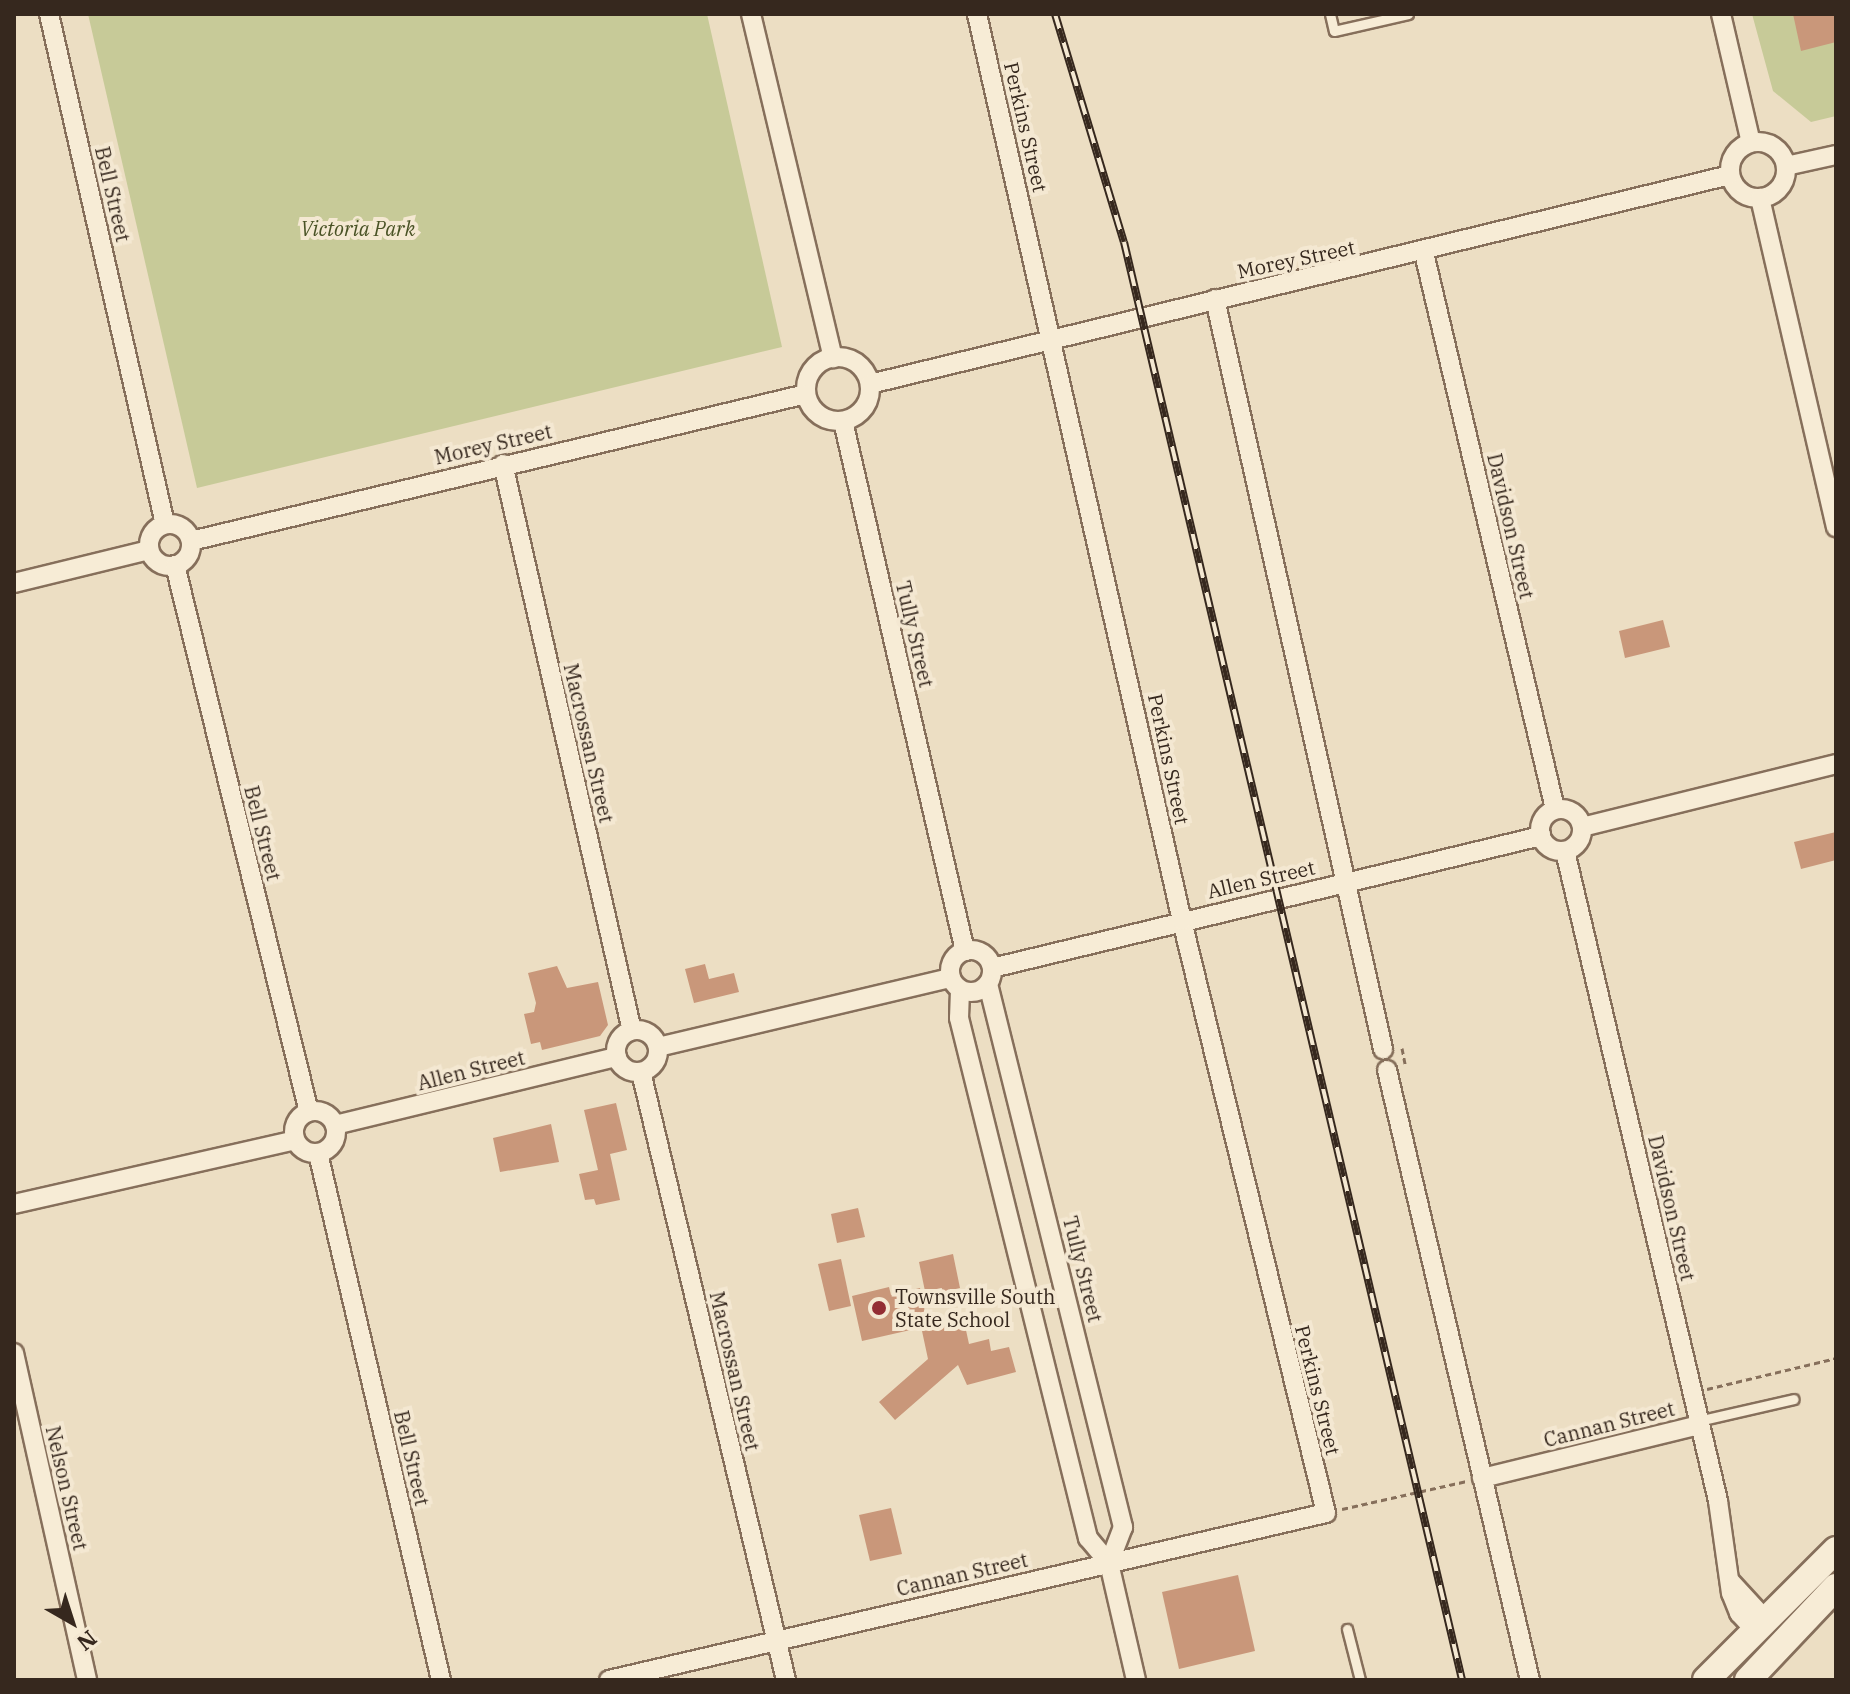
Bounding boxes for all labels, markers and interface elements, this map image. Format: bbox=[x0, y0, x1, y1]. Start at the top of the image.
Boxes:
street label: Perkins Street bbox=[999, 59, 1053, 195]
street label: Bell Street bbox=[90, 144, 136, 244]
park label: Victoria Park bbox=[301, 216, 415, 240]
street label: Morey Street bbox=[1235, 235, 1357, 283]
street label: Morey Street bbox=[432, 419, 554, 469]
street label: Davidson Street bbox=[1483, 451, 1539, 601]
street label: Tully Street bbox=[891, 578, 939, 690]
street label: Macrossan Street bbox=[559, 661, 619, 825]
street label: Perkins Street bbox=[1143, 691, 1195, 827]
street label: Bell Street bbox=[240, 783, 286, 883]
street label: Allen Street bbox=[1205, 855, 1317, 903]
street label: Allen Street bbox=[415, 1045, 527, 1095]
street label: Davidson Street bbox=[1644, 1133, 1700, 1283]
street label: Tully Street bbox=[1058, 1213, 1108, 1325]
place label: Townsville South State School bbox=[895, 1284, 1055, 1331]
street label: Macrossan Street bbox=[705, 1289, 765, 1453]
marker: Townsville South State School bbox=[870, 1299, 888, 1317]
street label: Perkins Street bbox=[1290, 1323, 1346, 1457]
street label: Cannan Street bbox=[1541, 1396, 1677, 1452]
street label: Bell Street bbox=[389, 1408, 435, 1508]
street label: Nelson Street bbox=[41, 1424, 93, 1552]
street label: Cannan Street bbox=[894, 1547, 1030, 1601]
north arrow bbox=[32, 1582, 112, 1662]
text: N bbox=[72, 1624, 103, 1658]

